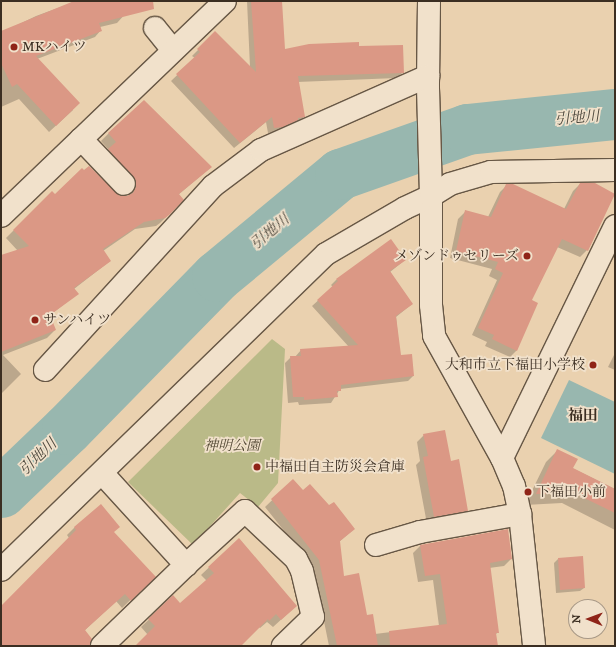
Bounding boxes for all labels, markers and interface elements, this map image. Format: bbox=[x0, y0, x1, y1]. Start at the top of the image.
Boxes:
place label: MKハイツ bbox=[22, 39, 87, 55]
marker: MKハイツ bbox=[9, 42, 19, 52]
water label: 引地川 bbox=[554, 107, 600, 129]
water label: 引地川 bbox=[247, 211, 293, 253]
place label: メゾンドゥセリーズ bbox=[393, 248, 519, 264]
marker: メゾンドゥセリーズ bbox=[522, 251, 532, 261]
place label: サンハイツ bbox=[43, 312, 113, 328]
marker: サンハイツ bbox=[30, 315, 40, 325]
place label: 大和市立下福田小学校 bbox=[445, 357, 585, 373]
marker: 大和市立下福田小学校 bbox=[588, 360, 598, 370]
district label: 福田 bbox=[568, 407, 598, 425]
water label: 引地川 bbox=[16, 435, 60, 479]
park label: 神明公園 bbox=[204, 438, 260, 454]
place label: 中福田自主防災会倉庫 bbox=[265, 459, 405, 475]
marker: 中福田自主防災会倉庫 bbox=[252, 462, 262, 472]
place label: 下福田小前 bbox=[536, 484, 606, 500]
marker: 下福田小前 bbox=[523, 487, 533, 497]
north arrow bbox=[568, 599, 608, 639]
text: N bbox=[570, 614, 584, 623]

